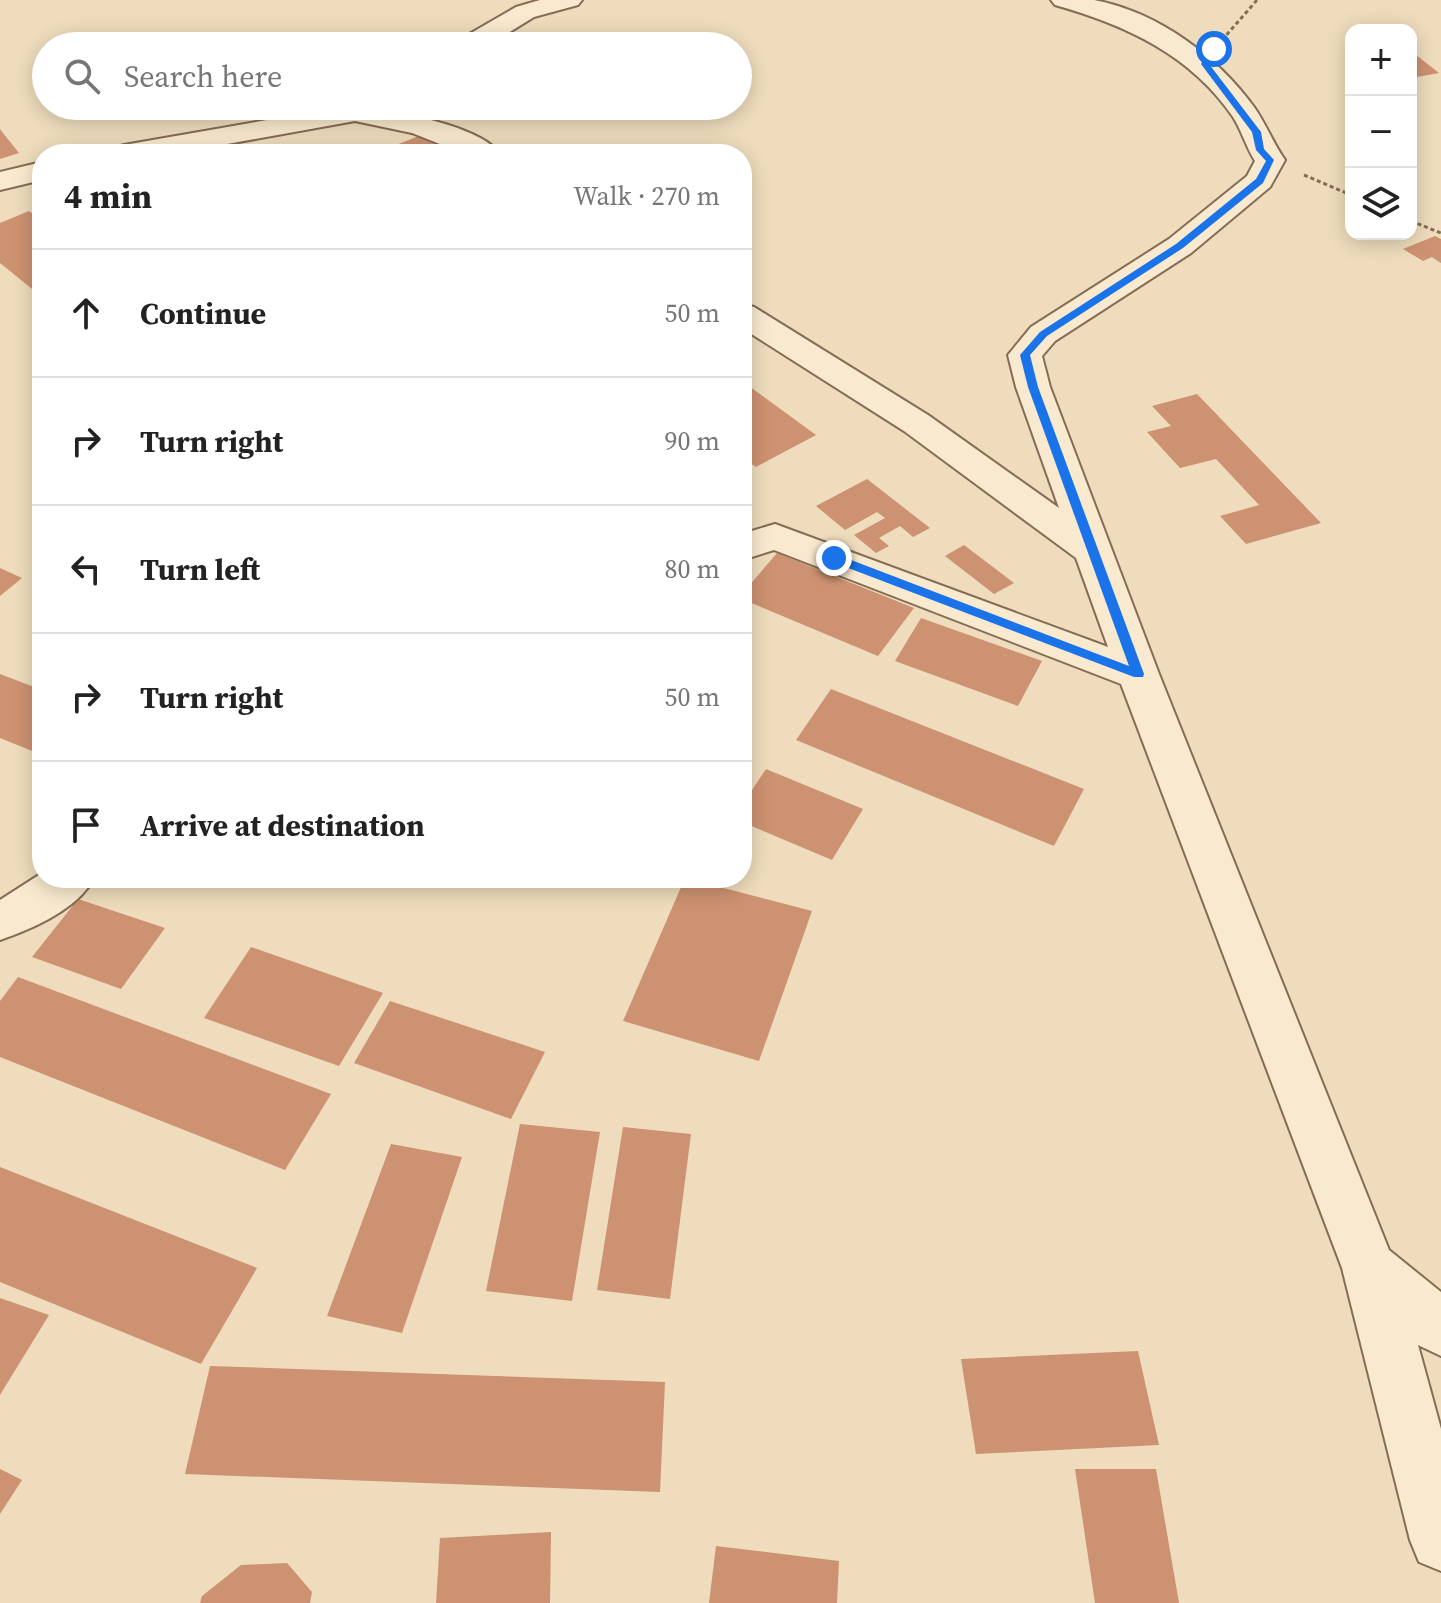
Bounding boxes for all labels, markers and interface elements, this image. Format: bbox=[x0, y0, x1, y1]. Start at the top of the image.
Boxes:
map controls bbox=[1345, 24, 1417, 240]
button: + bbox=[1345, 24, 1417, 96]
route start bbox=[1196, 31, 1232, 67]
search box bbox=[32, 32, 752, 120]
icon: search bbox=[60, 54, 104, 98]
text: Search here bbox=[124, 56, 282, 97]
button: − bbox=[1345, 96, 1417, 168]
button: layers bbox=[1345, 168, 1417, 240]
text: 4 min bbox=[64, 173, 152, 219]
text: Walk · 270 m bbox=[573, 178, 720, 214]
icon: ahead bbox=[64, 291, 108, 335]
text: Continue bbox=[140, 293, 266, 334]
text: 50 m bbox=[665, 295, 720, 331]
icon: right bbox=[64, 419, 108, 463]
text: Turn right bbox=[140, 421, 283, 462]
text: 90 m bbox=[665, 423, 720, 459]
route end bbox=[816, 540, 852, 576]
icon: left bbox=[64, 547, 108, 591]
text: Turn left bbox=[140, 549, 260, 590]
text: 80 m bbox=[665, 551, 720, 587]
icon: right bbox=[64, 675, 108, 719]
text: Turn right bbox=[140, 677, 283, 718]
text: 50 m bbox=[665, 679, 720, 715]
icon: arrive bbox=[64, 803, 108, 847]
text: Arrive at destination bbox=[140, 805, 425, 846]

